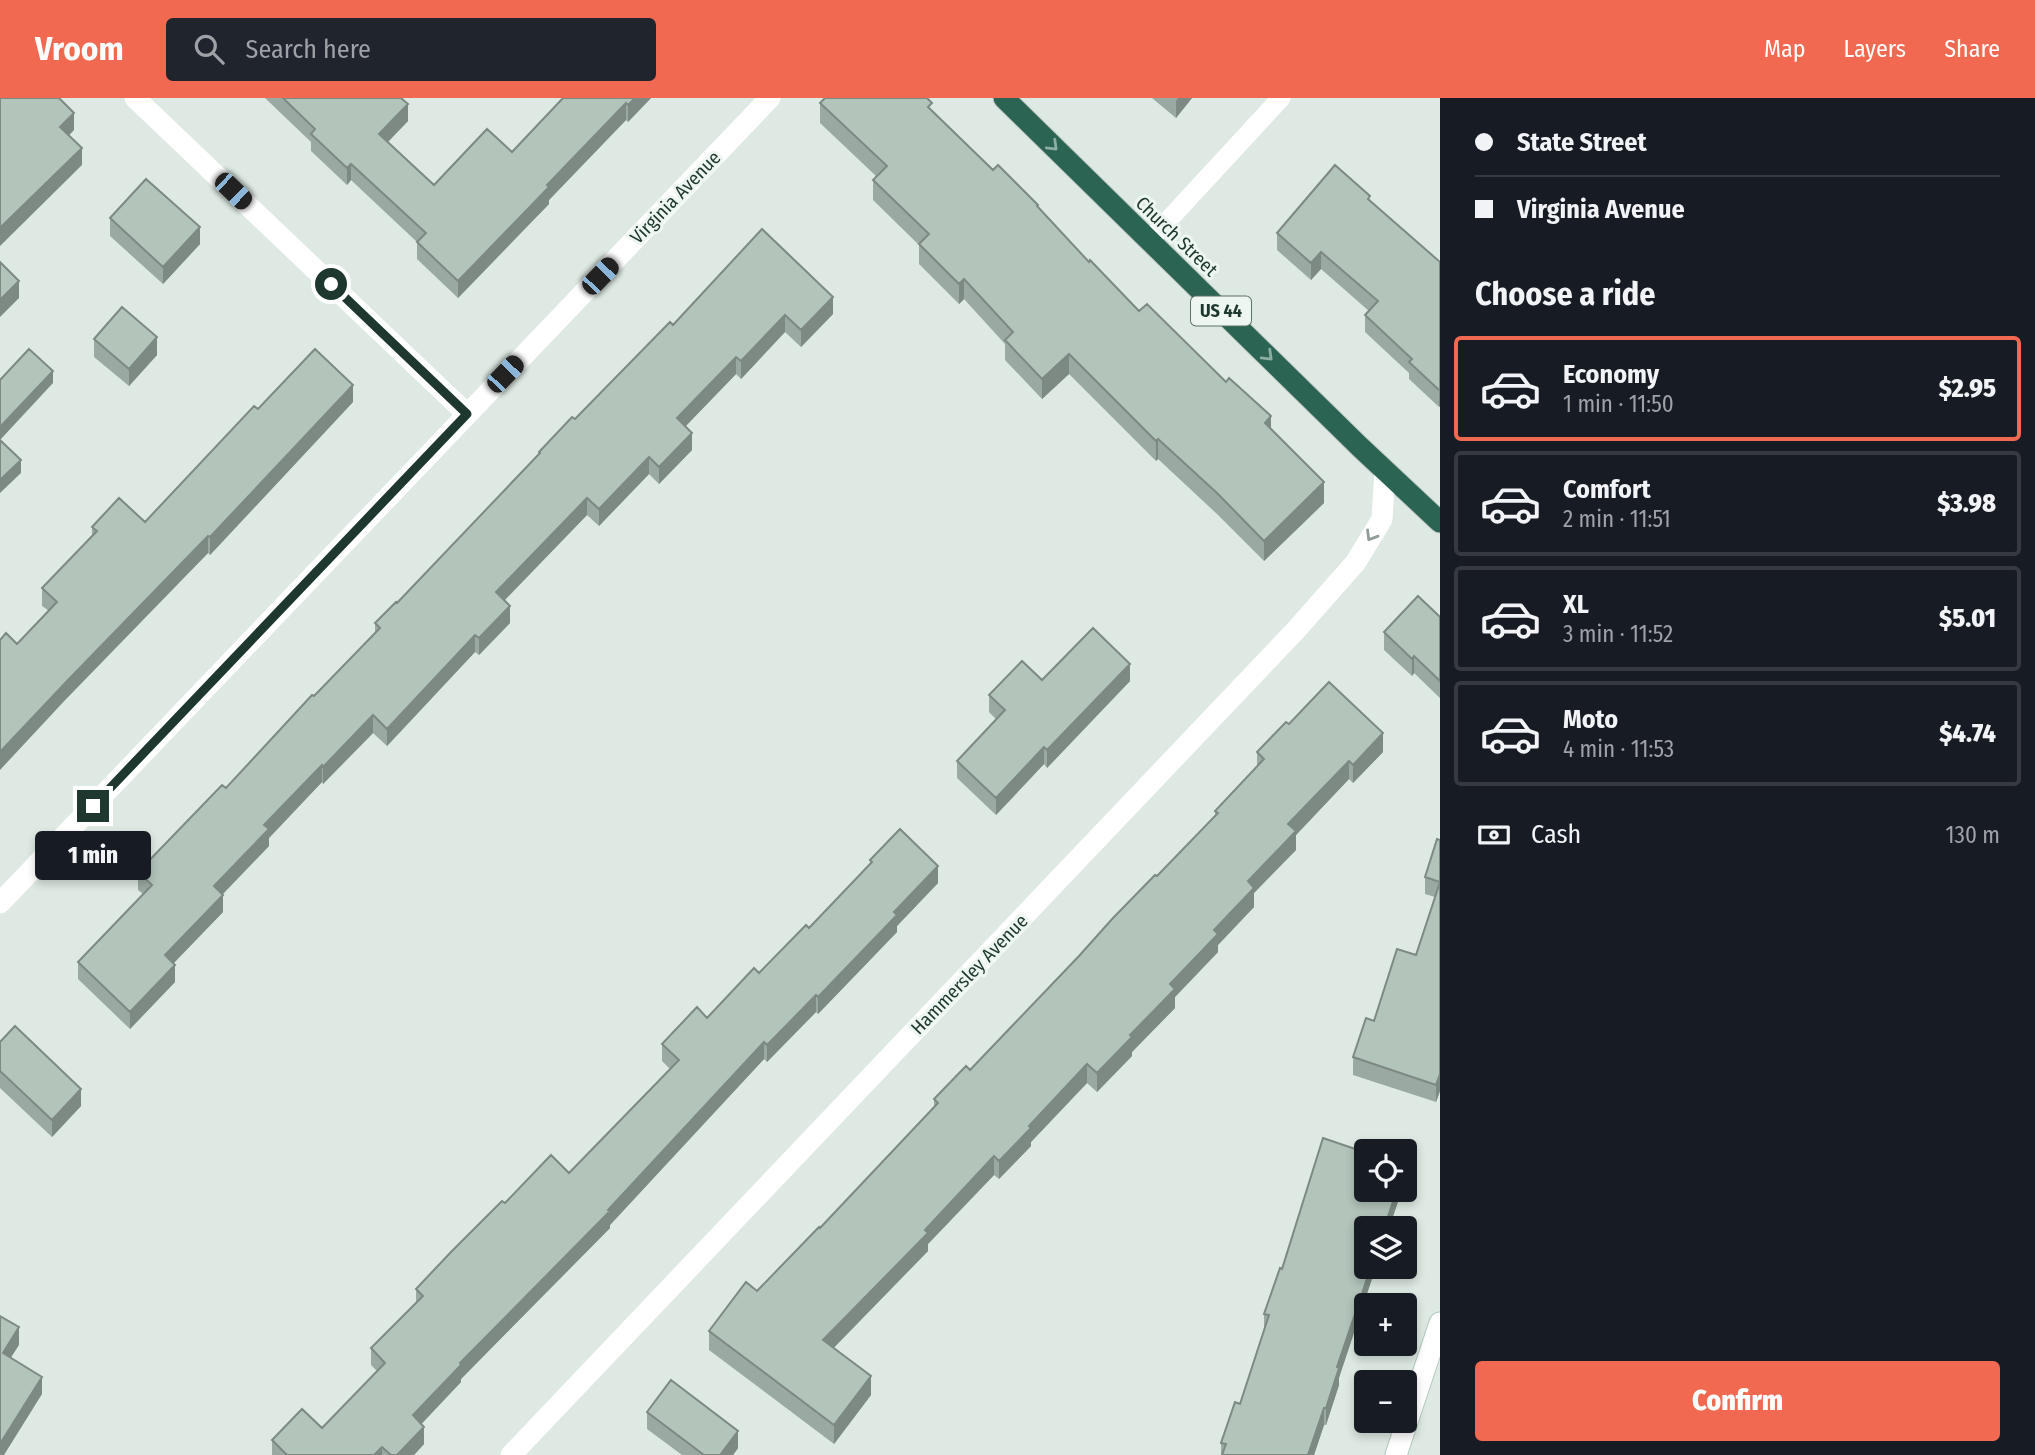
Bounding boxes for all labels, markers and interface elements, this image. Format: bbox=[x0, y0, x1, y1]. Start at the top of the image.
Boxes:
search box bbox=[166, 18, 656, 81]
text: Vroom bbox=[35, 29, 124, 69]
icon: search bbox=[190, 30, 228, 68]
text: Search here bbox=[246, 34, 371, 65]
text: Map bbox=[1764, 35, 1806, 63]
text: Layers bbox=[1844, 35, 1906, 63]
text: Share bbox=[1944, 35, 2000, 63]
text: State Street bbox=[1517, 127, 1647, 158]
one-way arrow bbox=[1044, 137, 1057, 150]
street label: Virginia Avenue bbox=[625, 146, 725, 249]
car bbox=[211, 169, 256, 213]
street label: Church Street bbox=[1131, 192, 1223, 282]
text: Virginia Avenue bbox=[1517, 194, 1685, 225]
car bbox=[578, 254, 623, 298]
route start bbox=[315, 268, 347, 300]
text: Choose a ride bbox=[1475, 275, 1656, 313]
road number: US 44 bbox=[1191, 296, 1251, 326]
one-way arrow bbox=[1259, 348, 1272, 361]
car bbox=[483, 352, 528, 396]
icon: car bbox=[1479, 357, 1542, 420]
text: Economy bbox=[1563, 359, 1659, 390]
text: $2.95 bbox=[1939, 373, 1996, 404]
text: 1 min · 11:50 bbox=[1563, 390, 1674, 418]
icon: car bbox=[1479, 472, 1542, 535]
text: Comfort bbox=[1563, 474, 1651, 505]
text: $3.98 bbox=[1937, 488, 1996, 519]
text: 2 min · 11:51 bbox=[1563, 505, 1671, 533]
one-way arrow bbox=[1367, 528, 1380, 541]
icon: car bbox=[1479, 587, 1542, 650]
text: XL bbox=[1563, 589, 1589, 620]
text: $5.01 bbox=[1939, 603, 1996, 634]
text: 3 min · 11:52 bbox=[1563, 620, 1673, 648]
icon: car bbox=[1479, 702, 1542, 765]
text: Moto bbox=[1563, 704, 1618, 735]
text: $4.74 bbox=[1939, 718, 1996, 749]
text: 4 min · 11:53 bbox=[1563, 735, 1674, 763]
route end bbox=[77, 790, 109, 822]
icon: cash bbox=[1475, 816, 1513, 854]
text: Cash bbox=[1531, 819, 1581, 850]
text: 130 m bbox=[1946, 821, 2000, 849]
callout: 1 min bbox=[35, 830, 151, 880]
text: 1 min bbox=[68, 841, 118, 869]
street label: Hammersley Avenue bbox=[906, 909, 1033, 1039]
map controls bbox=[1354, 1139, 1417, 1433]
button: locate bbox=[1354, 1139, 1417, 1202]
button: layers bbox=[1354, 1216, 1417, 1279]
button: + bbox=[1354, 1293, 1417, 1356]
button: Confirm bbox=[1475, 1361, 2000, 1441]
button: − bbox=[1354, 1370, 1417, 1433]

